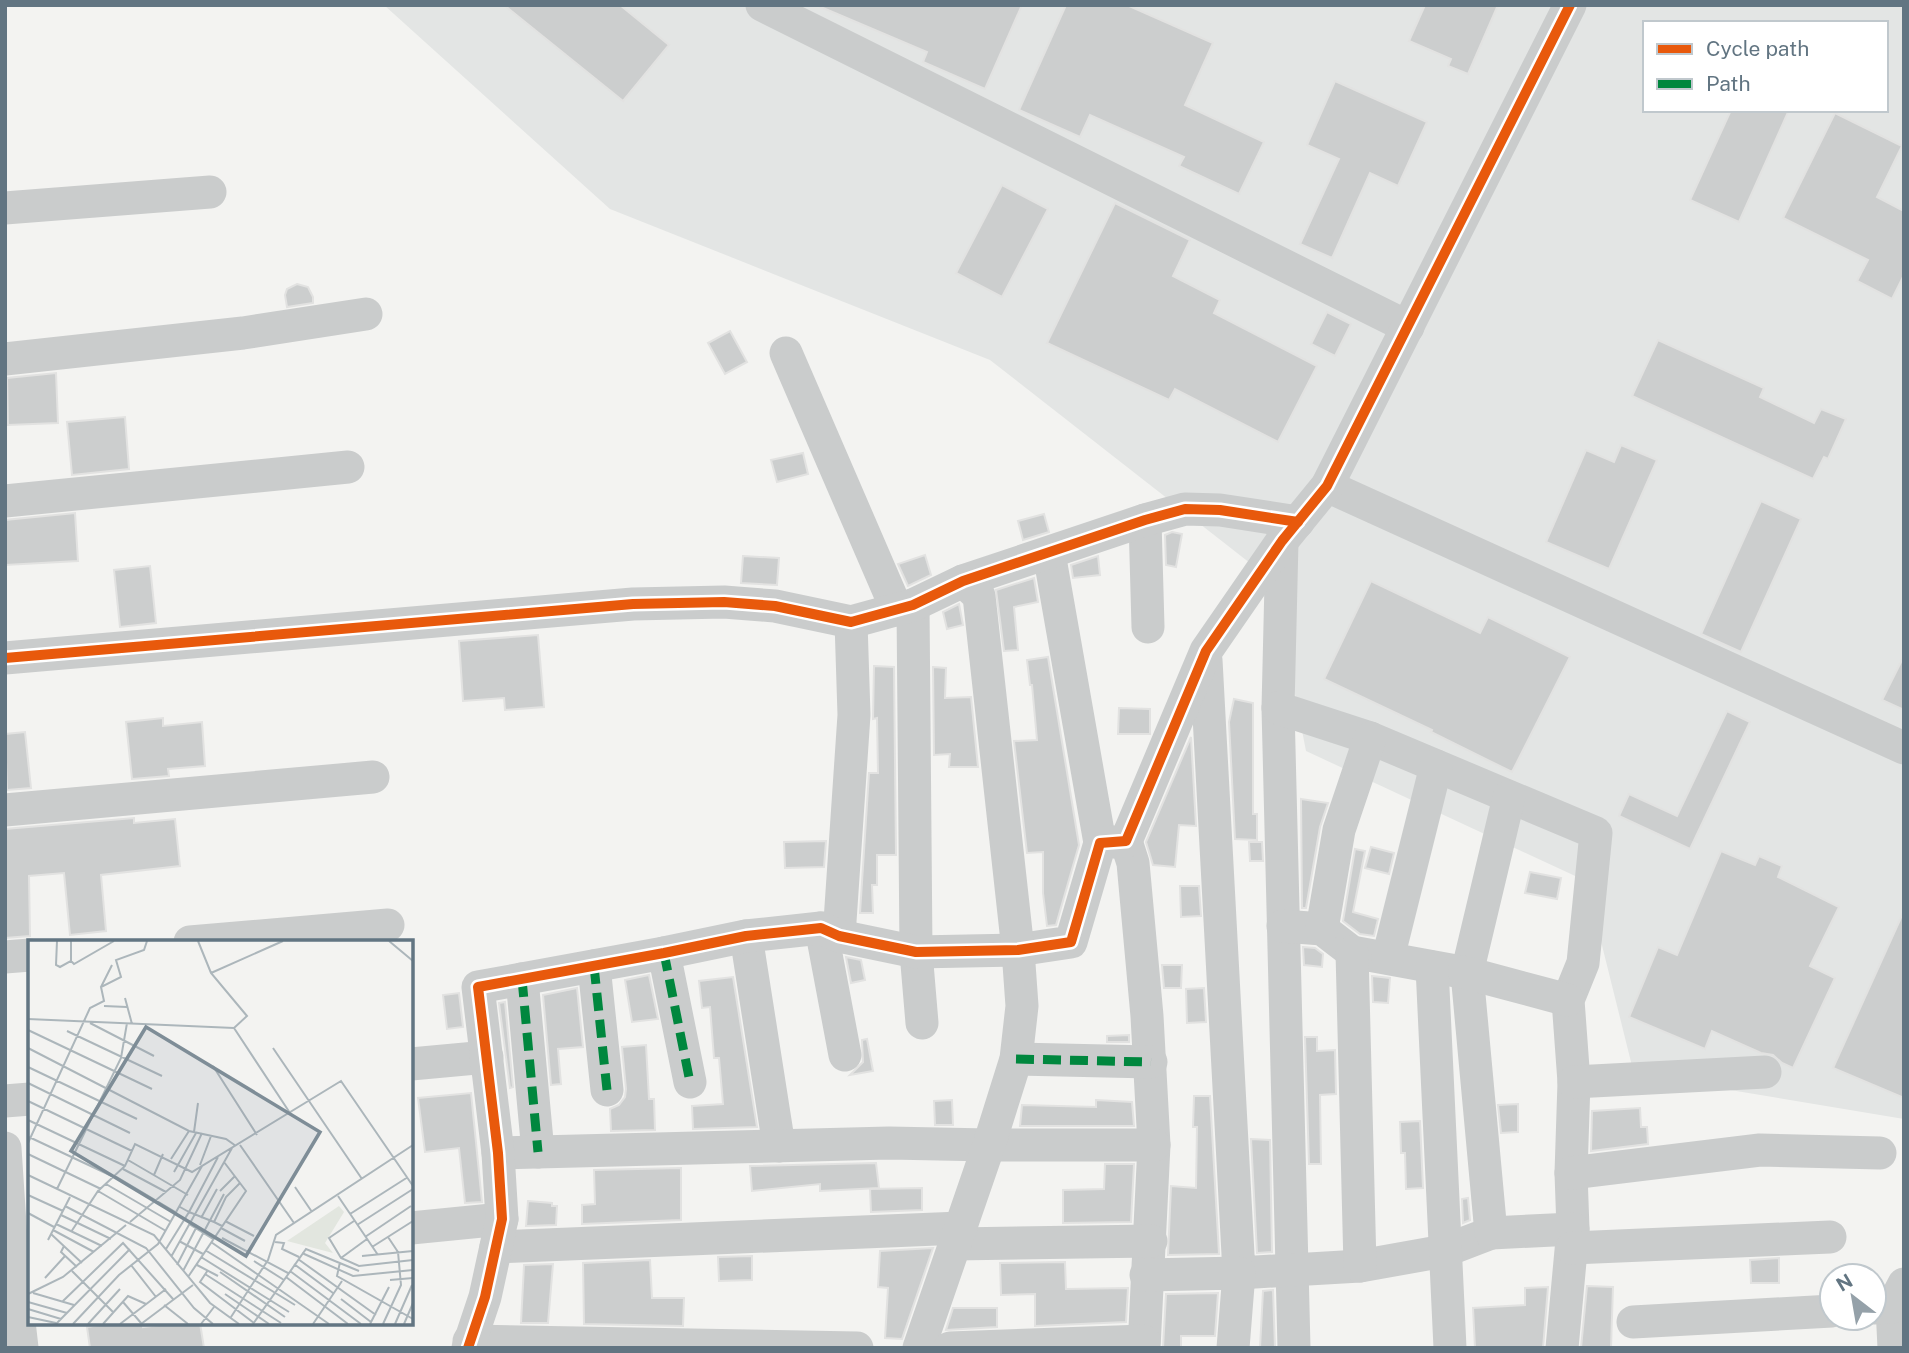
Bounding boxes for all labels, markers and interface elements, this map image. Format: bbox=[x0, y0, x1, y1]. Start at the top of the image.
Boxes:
legend bbox=[1643, 21, 1888, 112]
text: Cycle path bbox=[1706, 36, 1809, 61]
text: Path bbox=[1706, 71, 1751, 96]
inset map bbox=[28, 940, 413, 1325]
north arrow bbox=[1818, 1262, 1888, 1332]
text: N bbox=[1832, 1269, 1856, 1296]

